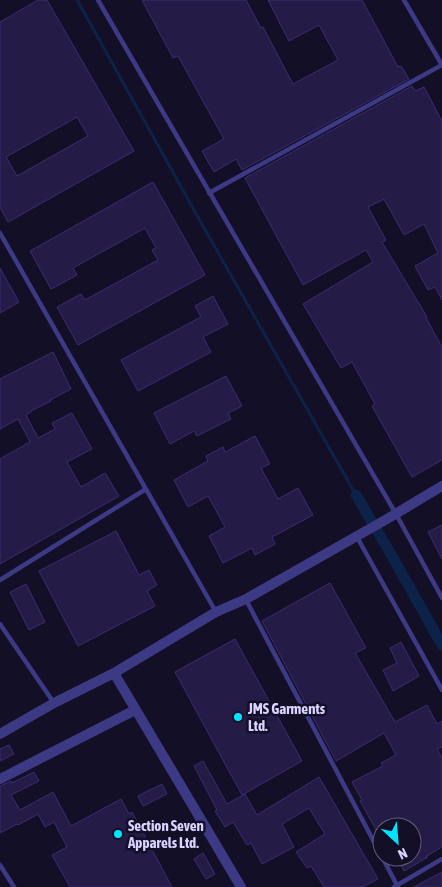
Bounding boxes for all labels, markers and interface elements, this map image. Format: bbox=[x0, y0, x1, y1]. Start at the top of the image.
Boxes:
place label: JMS Garments Ltd. bbox=[247, 700, 326, 734]
marker: JMS Garments Ltd. bbox=[232, 711, 244, 723]
place label: Section Seven Apparels Ltd. bbox=[127, 817, 204, 851]
north arrow bbox=[372, 817, 422, 867]
marker: Section Seven Apparels Ltd. bbox=[112, 828, 124, 840]
text: N bbox=[395, 845, 410, 863]

